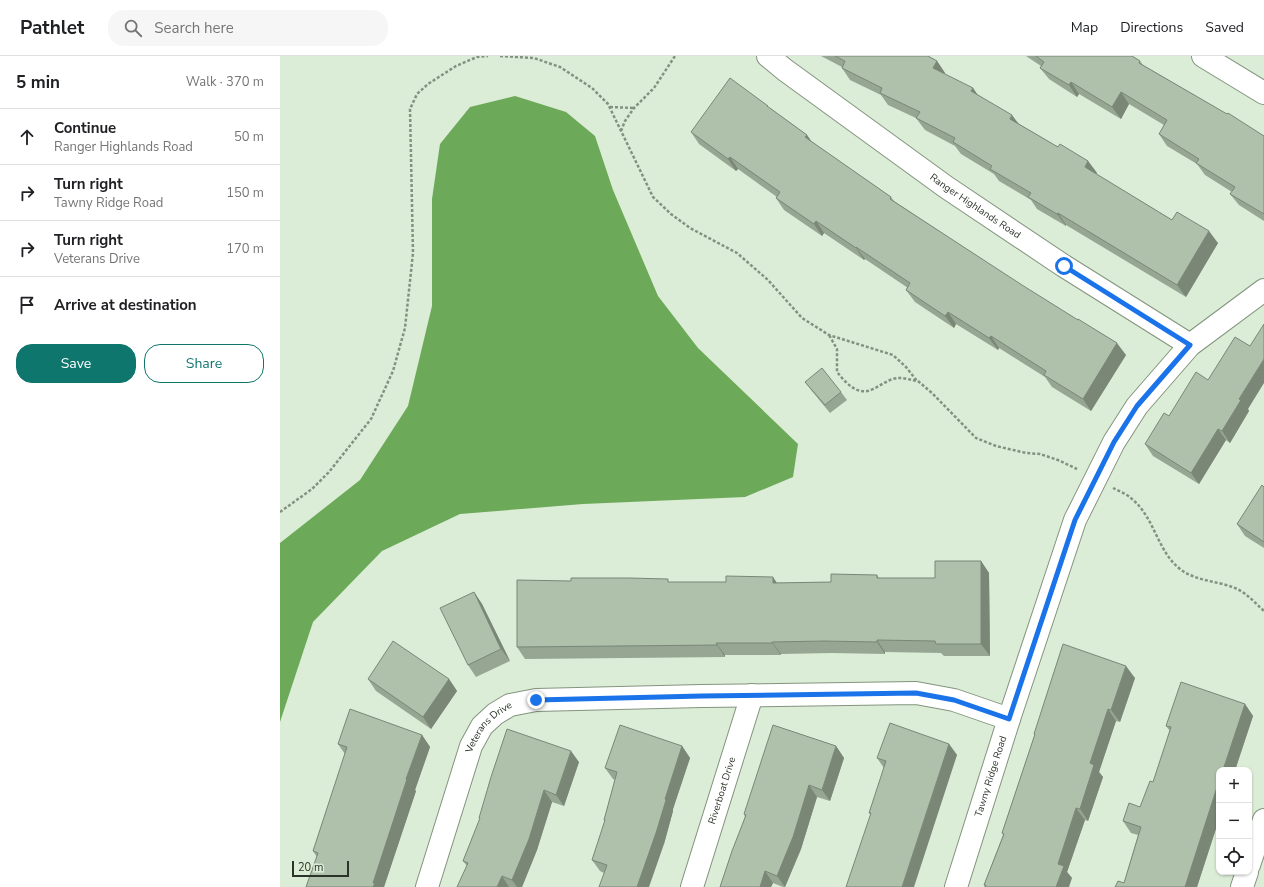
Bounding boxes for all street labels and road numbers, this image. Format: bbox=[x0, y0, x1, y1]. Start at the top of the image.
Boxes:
street label: Ranger Highlands Road bbox=[927, 170, 1024, 242]
street label: Veterans Drive bbox=[462, 698, 515, 755]
street label: Tawny Ridge Road bbox=[972, 734, 1010, 819]
street label: Riverboat Drive bbox=[705, 755, 739, 826]

